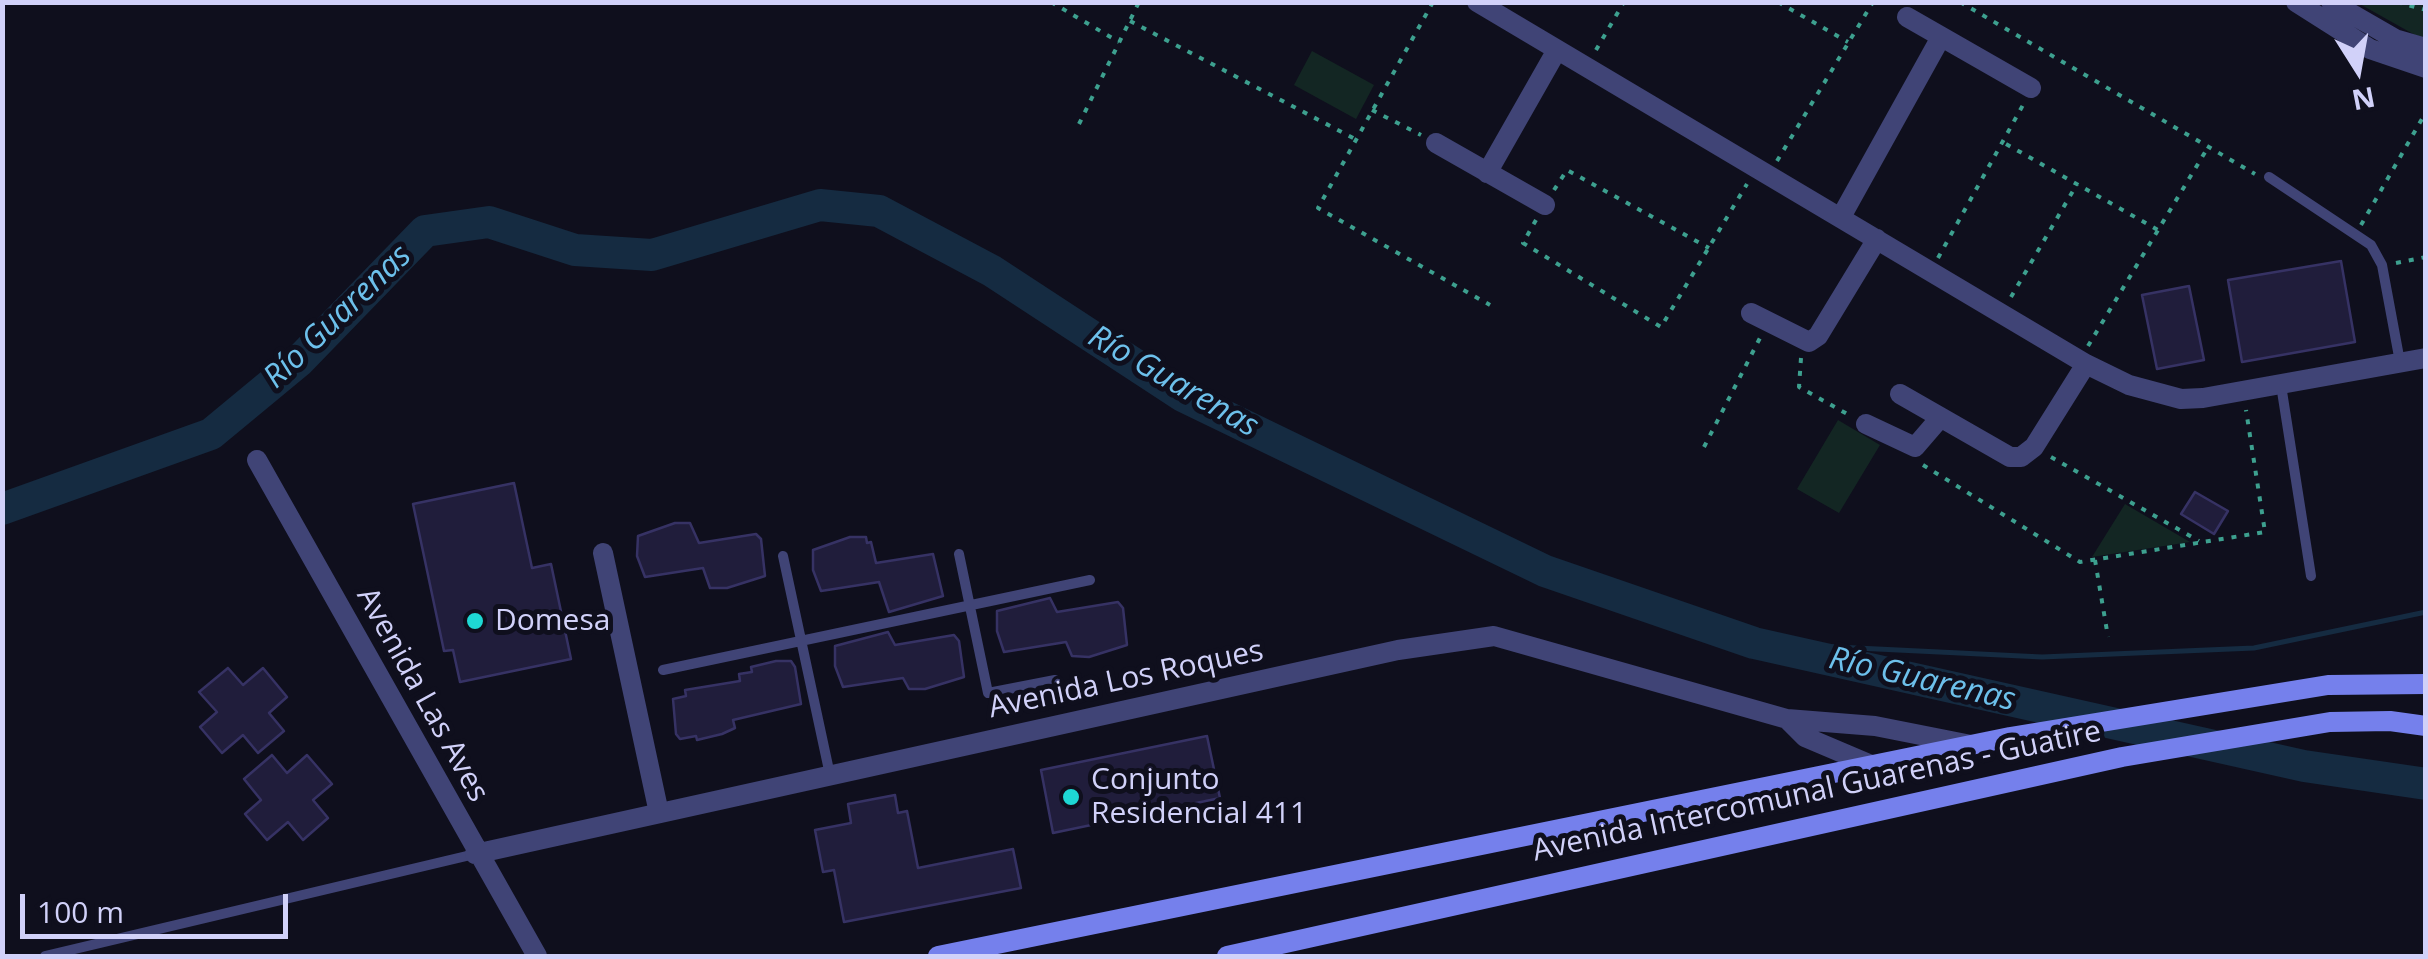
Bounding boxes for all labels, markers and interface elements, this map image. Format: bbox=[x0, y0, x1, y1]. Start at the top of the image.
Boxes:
north arrow bbox=[2308, 20, 2408, 120]
text: N bbox=[2349, 79, 2379, 120]
water label: Río Guarenas bbox=[256, 237, 420, 397]
water label: Río Guarenas bbox=[1081, 318, 1265, 446]
street label: Avenida Las Aves bbox=[348, 582, 496, 808]
place label: Domesa bbox=[495, 603, 610, 639]
marker: Domesa bbox=[464, 610, 486, 632]
street label: Avenida Los Roques bbox=[985, 633, 1267, 727]
water label: Río Guarenas bbox=[1825, 640, 2019, 720]
street label: Avenida Intercomunal Guarenas - Guatire bbox=[1530, 714, 2104, 870]
place label: Conjunto Residencial 411 bbox=[1091, 762, 1307, 832]
marker: Conjunto Residencial 411 bbox=[1060, 786, 1082, 808]
scale bar bbox=[25, 874, 292, 936]
text: 100 m bbox=[37, 891, 124, 932]

